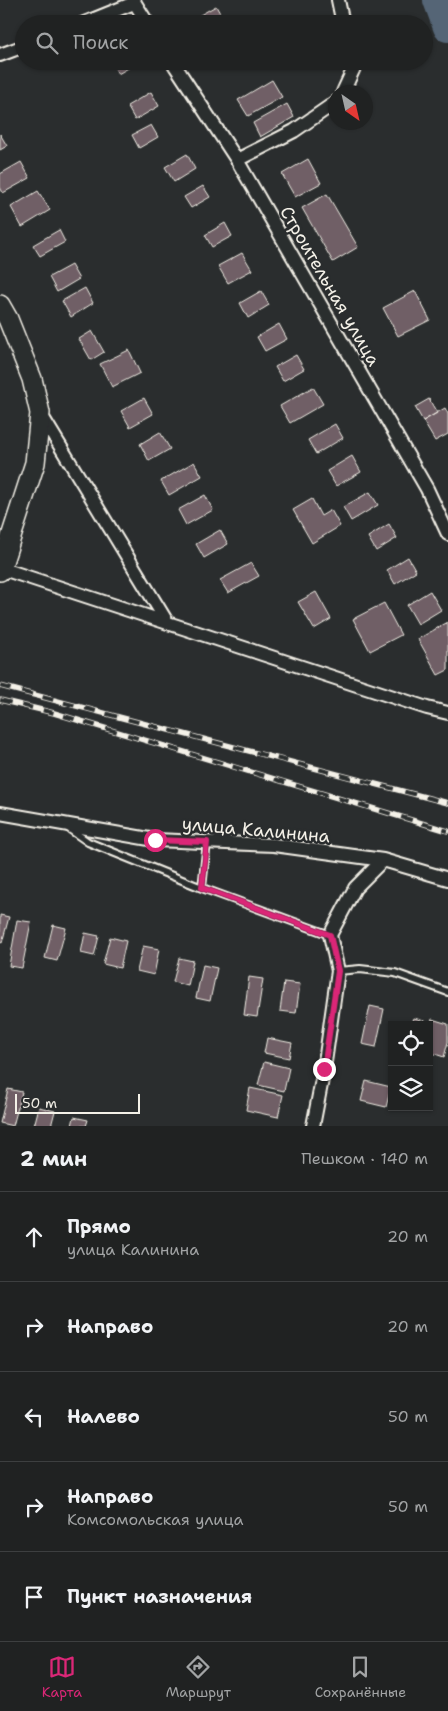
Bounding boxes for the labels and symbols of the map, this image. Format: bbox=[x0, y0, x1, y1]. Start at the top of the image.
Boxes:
north arrow bbox=[328, 85, 373, 130]
street label: Строительная улица bbox=[274, 202, 386, 370]
street label: улица Калинина bbox=[181, 812, 331, 848]
route start bbox=[144, 829, 167, 852]
route end bbox=[313, 1058, 336, 1081]
scale bar bbox=[15, 1091, 140, 1114]

